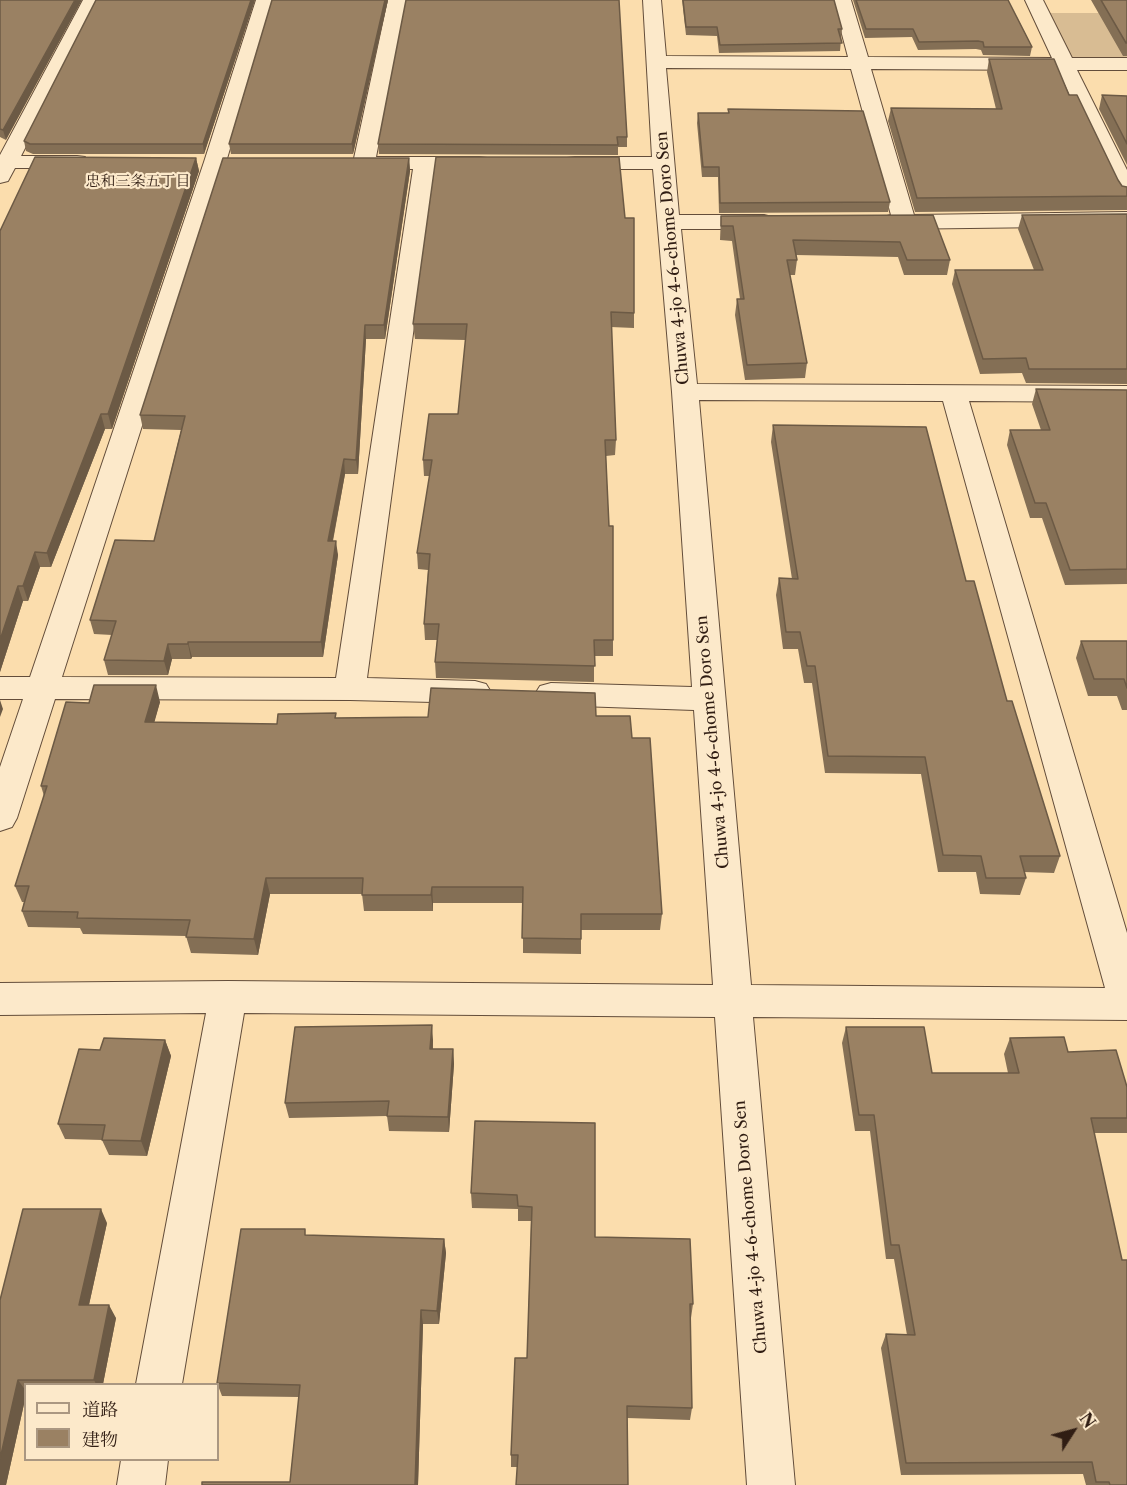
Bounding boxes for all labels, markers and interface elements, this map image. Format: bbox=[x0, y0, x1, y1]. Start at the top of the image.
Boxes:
street label: Chuwa 4-jo 4-6-chome Doro Sen bbox=[652, 131, 694, 385]
district label: 忠和三条五丁目 bbox=[86, 173, 190, 191]
street label: Chuwa 4-jo 4-6-chome Doro Sen bbox=[692, 615, 734, 869]
street label: Chuwa 4-jo 4-6-chome Doro Sen bbox=[730, 1100, 772, 1354]
legend bbox=[24, 1383, 219, 1461]
text: 道路 bbox=[82, 1399, 118, 1421]
north arrow bbox=[1043, 1401, 1103, 1461]
text: N bbox=[1075, 1409, 1100, 1432]
text: 建物 bbox=[82, 1429, 118, 1451]

